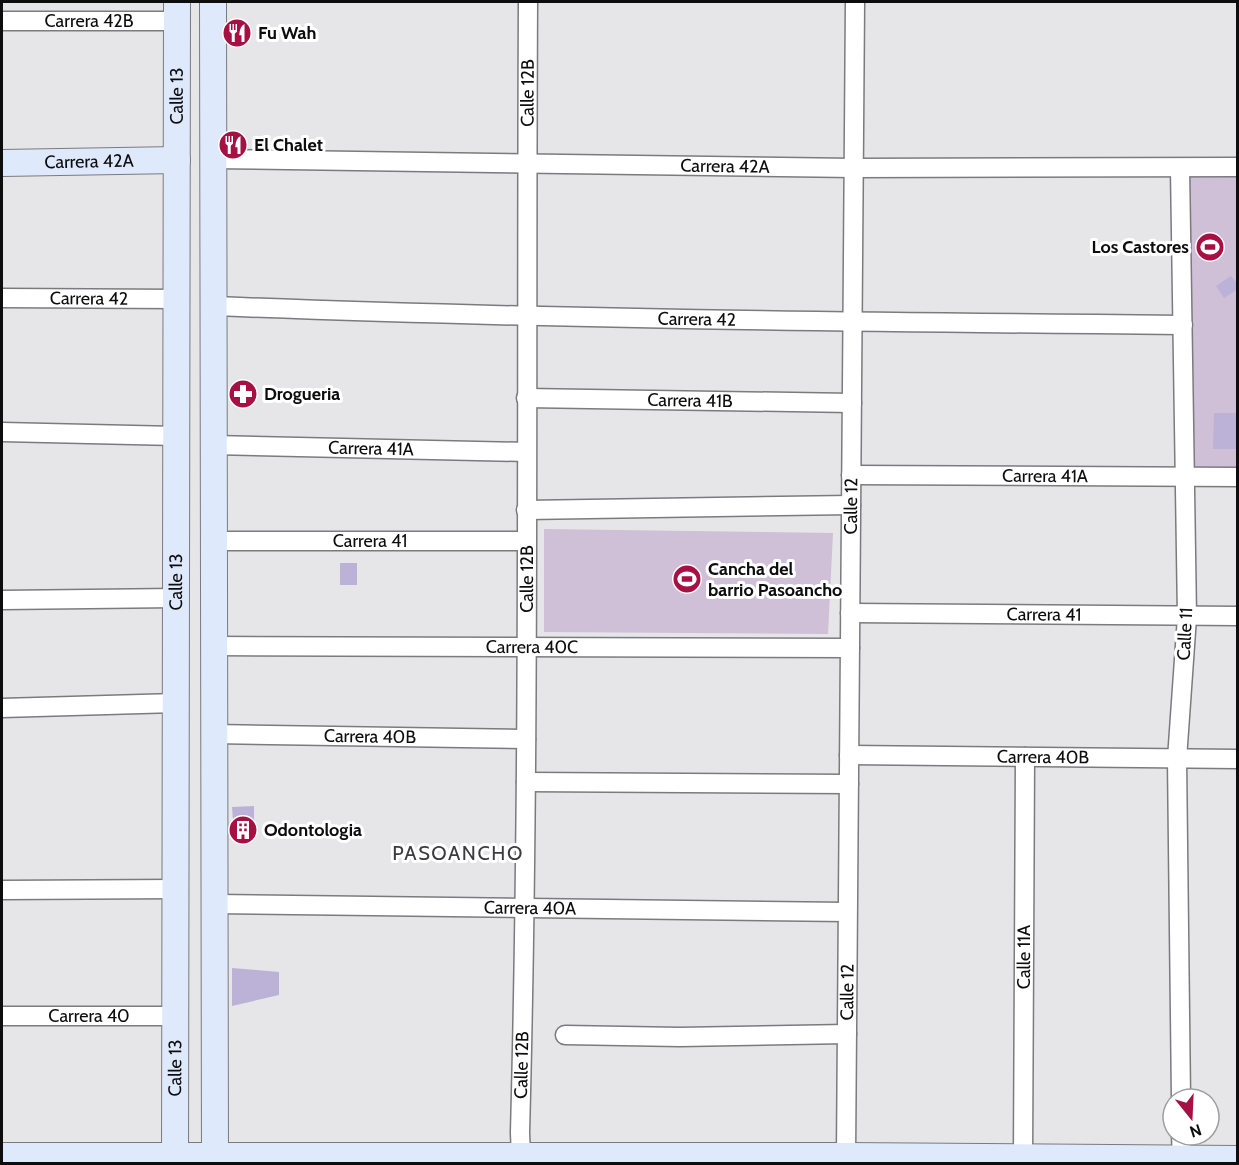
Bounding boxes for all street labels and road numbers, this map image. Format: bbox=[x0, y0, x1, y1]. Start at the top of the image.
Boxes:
street label: Carrera 42B bbox=[45, 10, 134, 32]
street label: Calle 12B bbox=[517, 59, 539, 127]
street label: Calle 13 bbox=[166, 67, 188, 125]
street label: Carrera 42A bbox=[44, 150, 134, 173]
street label: Carrera 42A bbox=[680, 155, 770, 178]
street label: Carrera 42 bbox=[50, 287, 128, 310]
street label: Carrera 42 bbox=[657, 308, 736, 331]
street label: Carrera 41B bbox=[647, 389, 733, 412]
street label: Carrera 41A bbox=[328, 437, 414, 460]
street label: Carrera 41A bbox=[1002, 465, 1088, 487]
street label: Calle 12 bbox=[840, 478, 862, 534]
street label: Carrera 41 bbox=[333, 530, 407, 552]
street label: Calle 12B bbox=[516, 545, 538, 613]
street label: Calle 13 bbox=[165, 553, 187, 611]
street label: Carrera 41 bbox=[1007, 603, 1081, 626]
street label: Calle 11 bbox=[1173, 607, 1197, 661]
street label: Carrera 40C bbox=[486, 636, 578, 658]
street label: Carrera 40B bbox=[324, 725, 416, 748]
street label: Carrera 40B bbox=[997, 746, 1089, 768]
street label: Carrera 40A bbox=[484, 896, 576, 920]
street label: Calle 11A bbox=[1013, 925, 1035, 989]
street label: Calle 12 bbox=[836, 964, 858, 1020]
street label: Carrera 40 bbox=[48, 1005, 130, 1027]
street label: Calle 12B bbox=[510, 1031, 533, 1099]
street label: Calle 13 bbox=[164, 1039, 186, 1097]

